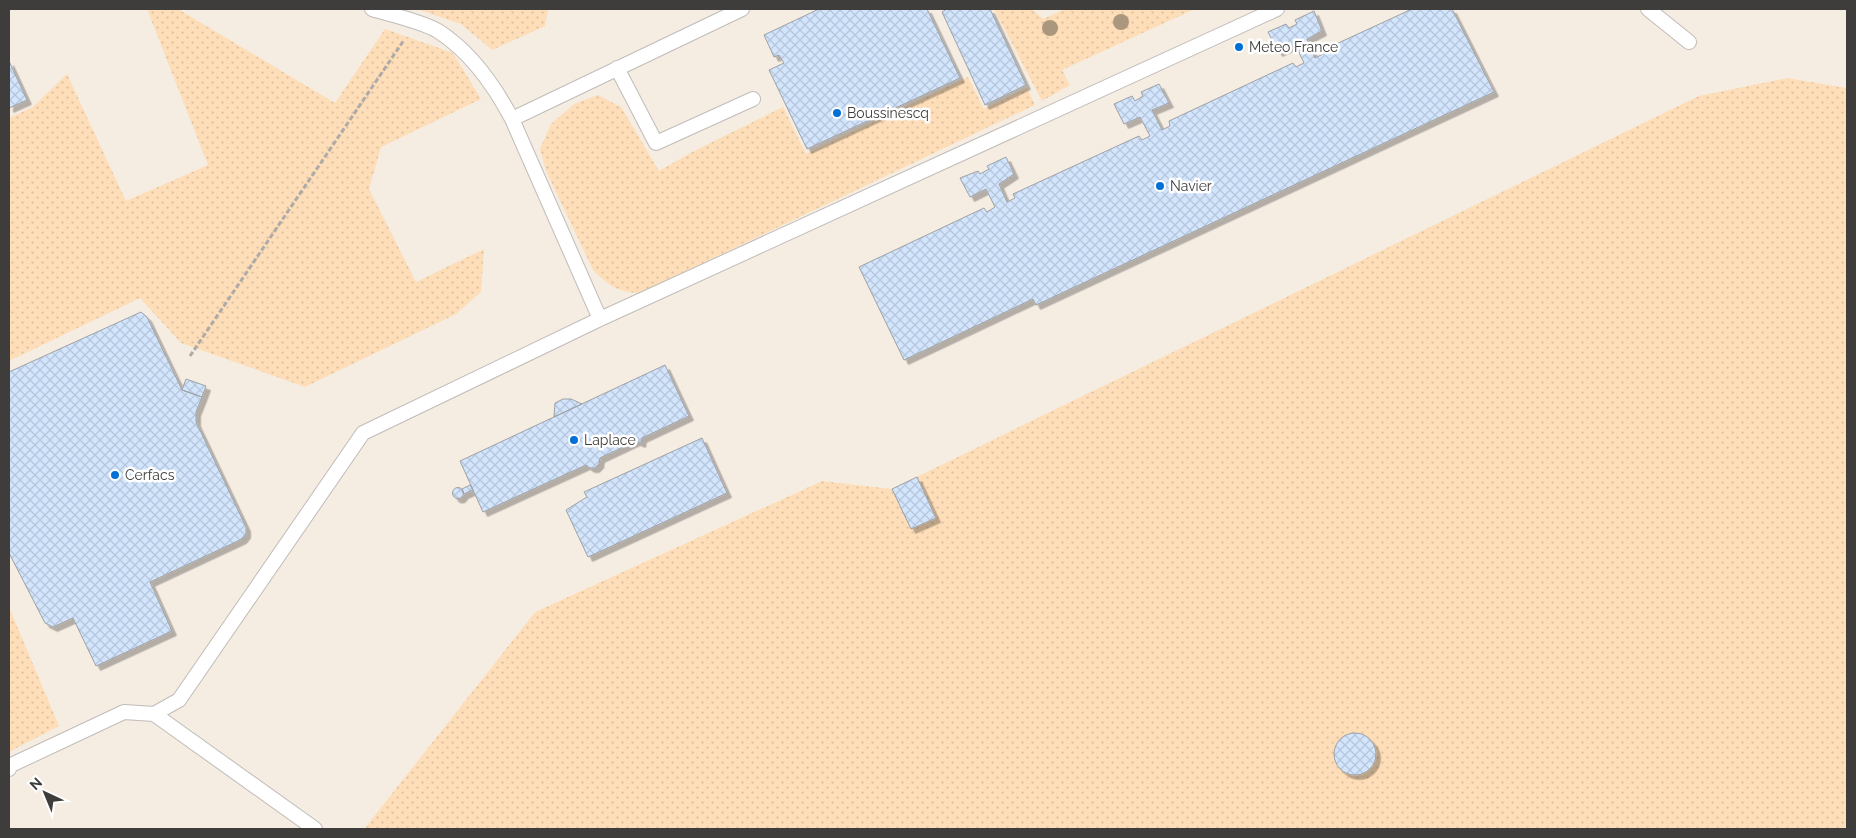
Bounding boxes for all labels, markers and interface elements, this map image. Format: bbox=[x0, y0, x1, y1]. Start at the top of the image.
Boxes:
place label: Meteo France bbox=[1249, 39, 1338, 55]
marker: Meteo France bbox=[1233, 41, 1245, 53]
place label: Boussinescq bbox=[847, 105, 929, 121]
marker: Boussinescq bbox=[831, 107, 843, 119]
place label: Navier bbox=[1170, 178, 1212, 194]
marker: Navier bbox=[1154, 180, 1166, 192]
place label: Laplace bbox=[584, 432, 636, 448]
marker: Laplace bbox=[568, 434, 580, 446]
place label: Cerfacs bbox=[125, 467, 175, 483]
marker: Cerfacs bbox=[109, 469, 121, 481]
north arrow bbox=[20, 768, 70, 818]
text: N bbox=[27, 774, 45, 793]

